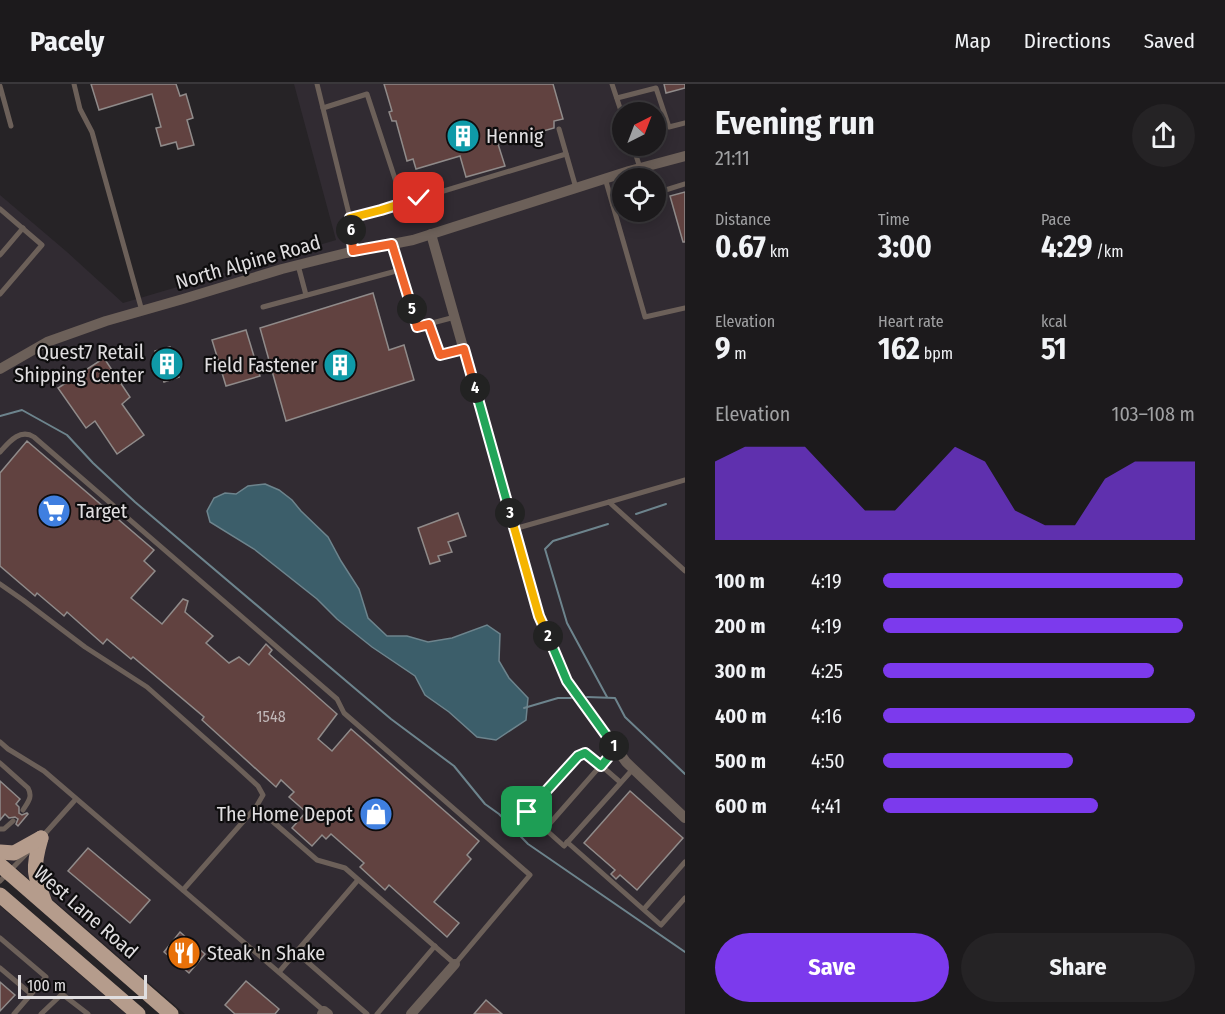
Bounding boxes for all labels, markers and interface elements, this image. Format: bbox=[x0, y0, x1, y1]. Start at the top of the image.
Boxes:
text: Pacely bbox=[30, 25, 104, 58]
text: Map bbox=[954, 28, 991, 54]
text: Directions bbox=[1024, 28, 1111, 54]
text: Saved bbox=[1144, 28, 1195, 54]
north arrow bbox=[612, 102, 666, 156]
map controls bbox=[612, 102, 666, 222]
text: Evening run bbox=[715, 103, 875, 143]
button: share bbox=[1132, 104, 1195, 167]
building icon: Hennig bbox=[445, 118, 481, 154]
place label: Hennig bbox=[486, 124, 544, 148]
text: 21:11 bbox=[715, 146, 750, 170]
button: locate bbox=[612, 168, 666, 222]
pin bbox=[393, 172, 444, 223]
icon: check bbox=[402, 181, 435, 214]
text: Distance bbox=[715, 210, 771, 229]
text: Time bbox=[878, 210, 910, 229]
text: Pace bbox=[1041, 210, 1071, 229]
pin: 6 bbox=[336, 215, 366, 245]
text: 6 bbox=[347, 220, 355, 239]
text: 0.67 bbox=[715, 229, 766, 265]
text: 3:00 bbox=[878, 229, 932, 265]
text: 4:29 bbox=[1041, 229, 1093, 265]
street label: North Alpine Road bbox=[173, 230, 323, 294]
text: km bbox=[766, 242, 789, 261]
text: /km bbox=[1093, 242, 1124, 261]
pin: 5 bbox=[397, 294, 427, 324]
text: 5 bbox=[408, 299, 416, 318]
text: Elevation bbox=[715, 312, 775, 331]
text: Heart rate bbox=[878, 312, 944, 331]
text: kcal bbox=[1041, 312, 1067, 331]
text: 9 bbox=[715, 331, 731, 367]
text: 162 bbox=[878, 331, 920, 367]
text: 51 bbox=[1041, 331, 1067, 367]
place label: Quest7 Retail Shipping Center bbox=[14, 340, 144, 387]
text: m bbox=[731, 344, 747, 363]
text: bpm bbox=[920, 344, 953, 363]
building icon: Quest7 Retail Shipping Center bbox=[149, 346, 185, 382]
building icon: Field Fastener bbox=[322, 347, 358, 383]
place label: Field Fastener bbox=[204, 353, 317, 377]
pin: 4 bbox=[460, 373, 490, 403]
text: 4 bbox=[471, 378, 479, 397]
text: Elevation bbox=[715, 402, 790, 426]
text: 103–108 m bbox=[1112, 402, 1195, 426]
supermarket icon: Target bbox=[36, 493, 72, 529]
pin: 3 bbox=[495, 498, 525, 528]
place label: Target bbox=[77, 499, 128, 523]
text: 3 bbox=[506, 503, 514, 522]
text: 100 m bbox=[715, 569, 765, 593]
text: 4:19 bbox=[811, 569, 842, 593]
text: 200 m bbox=[715, 614, 766, 638]
text: 4:19 bbox=[811, 614, 842, 638]
pin: 2 bbox=[533, 621, 563, 651]
text: 2 bbox=[544, 626, 552, 645]
text: 300 m bbox=[715, 659, 766, 683]
text: 4:25 bbox=[811, 659, 843, 683]
text: 400 m bbox=[715, 704, 767, 728]
text: 4:16 bbox=[811, 704, 842, 728]
house number: 1548 bbox=[256, 707, 286, 726]
pin: 1 bbox=[599, 731, 629, 761]
text: 1 bbox=[611, 736, 617, 755]
text: 500 m bbox=[715, 749, 766, 773]
text: 4:50 bbox=[811, 749, 845, 773]
pin bbox=[501, 786, 552, 837]
text: 600 m bbox=[715, 794, 767, 818]
text: 4:41 bbox=[811, 794, 841, 818]
icon: arrive bbox=[510, 795, 543, 828]
shop icon: The Home Depot bbox=[358, 796, 394, 832]
place label: The Home Depot bbox=[217, 802, 353, 826]
street label: West Lane Road bbox=[29, 860, 143, 964]
button: Save bbox=[715, 933, 949, 1002]
button: Share bbox=[961, 933, 1195, 1002]
restaurant icon: Steak 'n Shake bbox=[166, 935, 202, 971]
place label: Steak 'n Shake bbox=[207, 941, 325, 965]
scale bar bbox=[18, 972, 147, 1000]
text: 100 m bbox=[27, 976, 66, 995]

